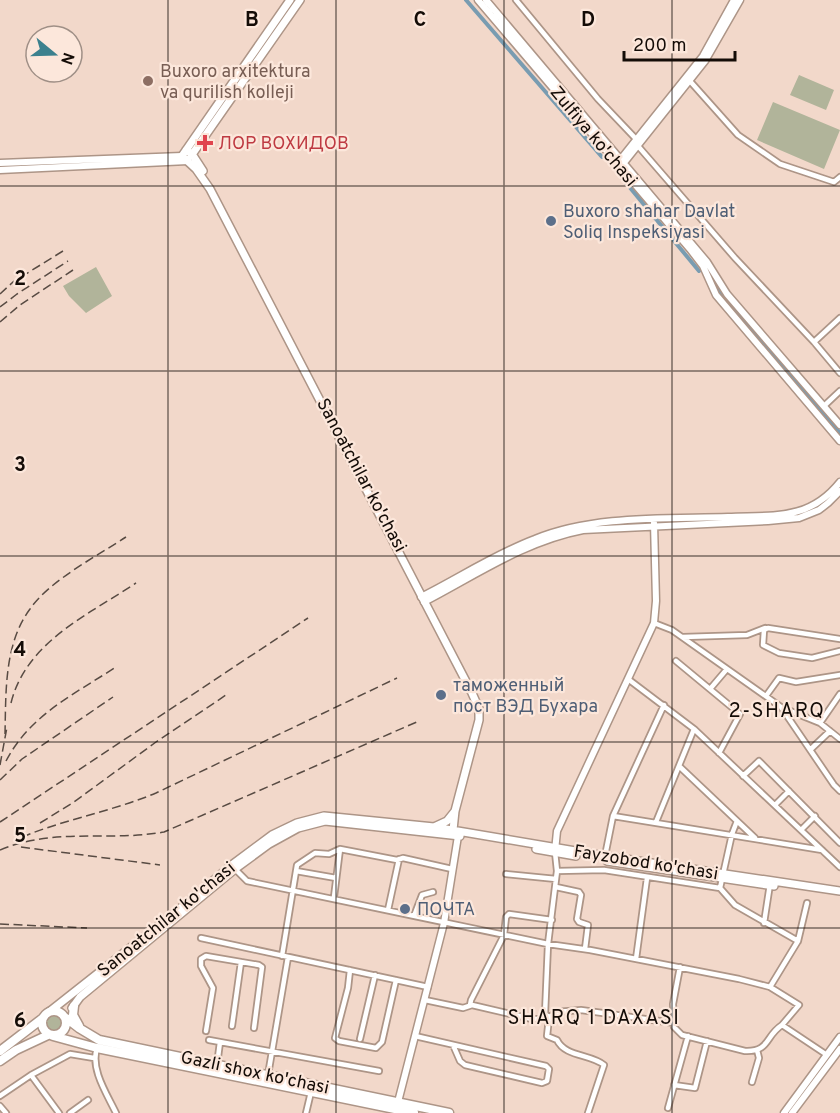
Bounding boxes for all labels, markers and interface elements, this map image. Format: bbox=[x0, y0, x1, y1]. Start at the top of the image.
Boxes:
text: B bbox=[245, 8, 259, 34]
text: C bbox=[414, 8, 426, 34]
text: D bbox=[581, 8, 595, 34]
north arrow bbox=[24, 24, 84, 84]
scale bar bbox=[624, 24, 735, 62]
text: 200 m bbox=[633, 35, 686, 58]
text: N bbox=[55, 50, 78, 67]
place label: Buxoro arxitektura va qurilish kolleji bbox=[160, 61, 310, 105]
marker: Buxoro arxitektura va qurilish kolleji bbox=[141, 74, 155, 88]
street label: Zulfiya ko'chasi bbox=[544, 82, 642, 192]
place label: ЛОР ВОХИДОВ bbox=[218, 133, 349, 156]
marker: ЛОР ВОХИДОВ bbox=[196, 134, 214, 152]
place label: Buxoro shahar Davlat Soliq Inspeksiyasi bbox=[563, 201, 735, 245]
marker: Buxoro shahar Davlat Soliq Inspeksiyasi bbox=[544, 214, 558, 228]
text: 2 bbox=[14, 267, 26, 293]
street label: Sanoatchilar ko'chasi bbox=[310, 395, 411, 557]
text: 3 bbox=[14, 453, 26, 479]
text: 4 bbox=[14, 638, 26, 664]
place label: таможенный пост ВЭД Бухара bbox=[453, 675, 598, 719]
marker: таможенный пост ВЭД Бухара bbox=[434, 688, 448, 702]
district label: 2-SHARQ bbox=[729, 699, 825, 725]
text: 5 bbox=[14, 824, 26, 850]
street label: Fayzobod ko'chasi bbox=[572, 841, 720, 886]
street label: Sanoatchilar ko'chasi bbox=[93, 857, 241, 983]
place label: ПОЧТА bbox=[417, 899, 475, 922]
marker: ПОЧТА bbox=[398, 902, 412, 916]
district label: SHARQ 1 DAXASI bbox=[508, 1006, 680, 1032]
text: 6 bbox=[14, 1009, 26, 1035]
street label: Gazli shox ko'chasi bbox=[178, 1047, 331, 1100]

